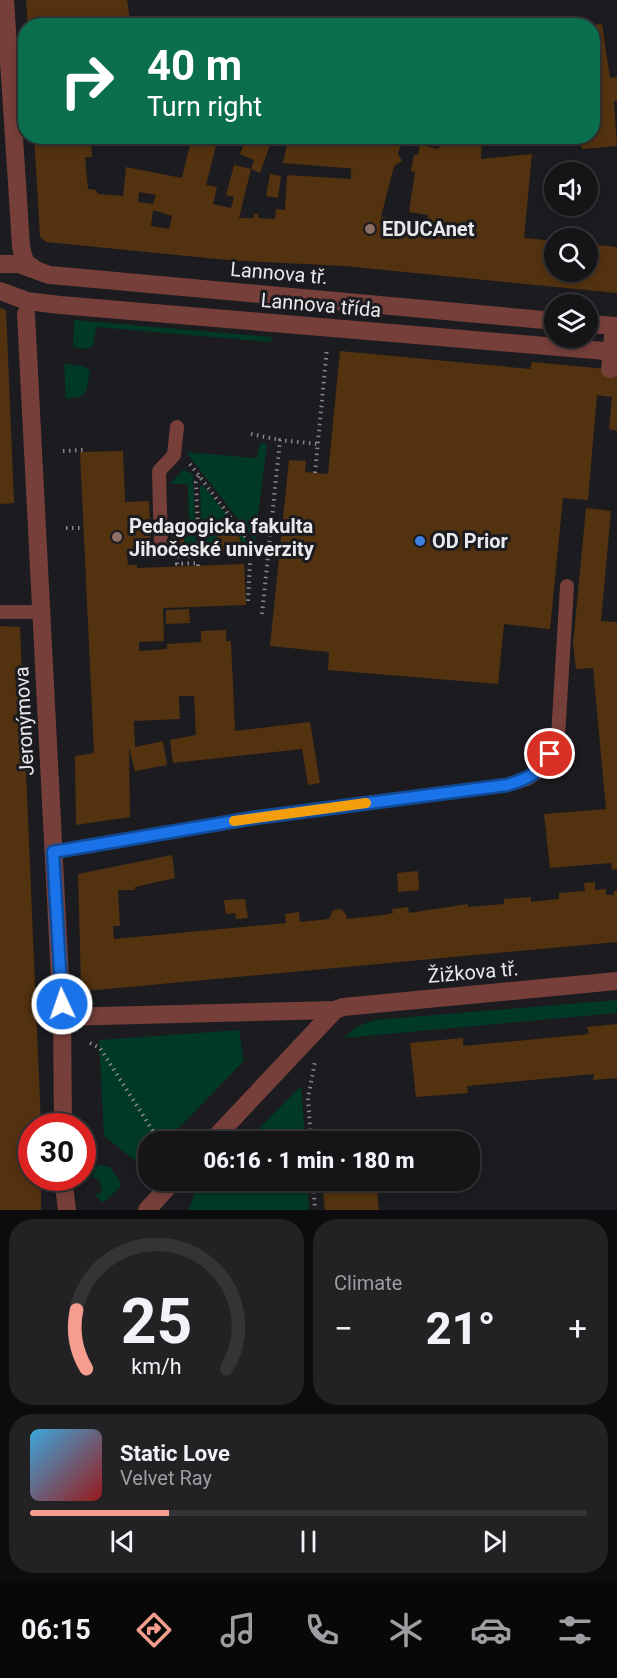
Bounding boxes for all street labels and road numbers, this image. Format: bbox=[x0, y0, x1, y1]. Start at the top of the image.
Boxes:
street label: Lannova tř. bbox=[229, 257, 329, 289]
street label: Lannova třída bbox=[260, 288, 382, 322]
street label: Jeronýmova bbox=[9, 666, 39, 776]
street label: Žižkova tř. bbox=[427, 956, 519, 988]

